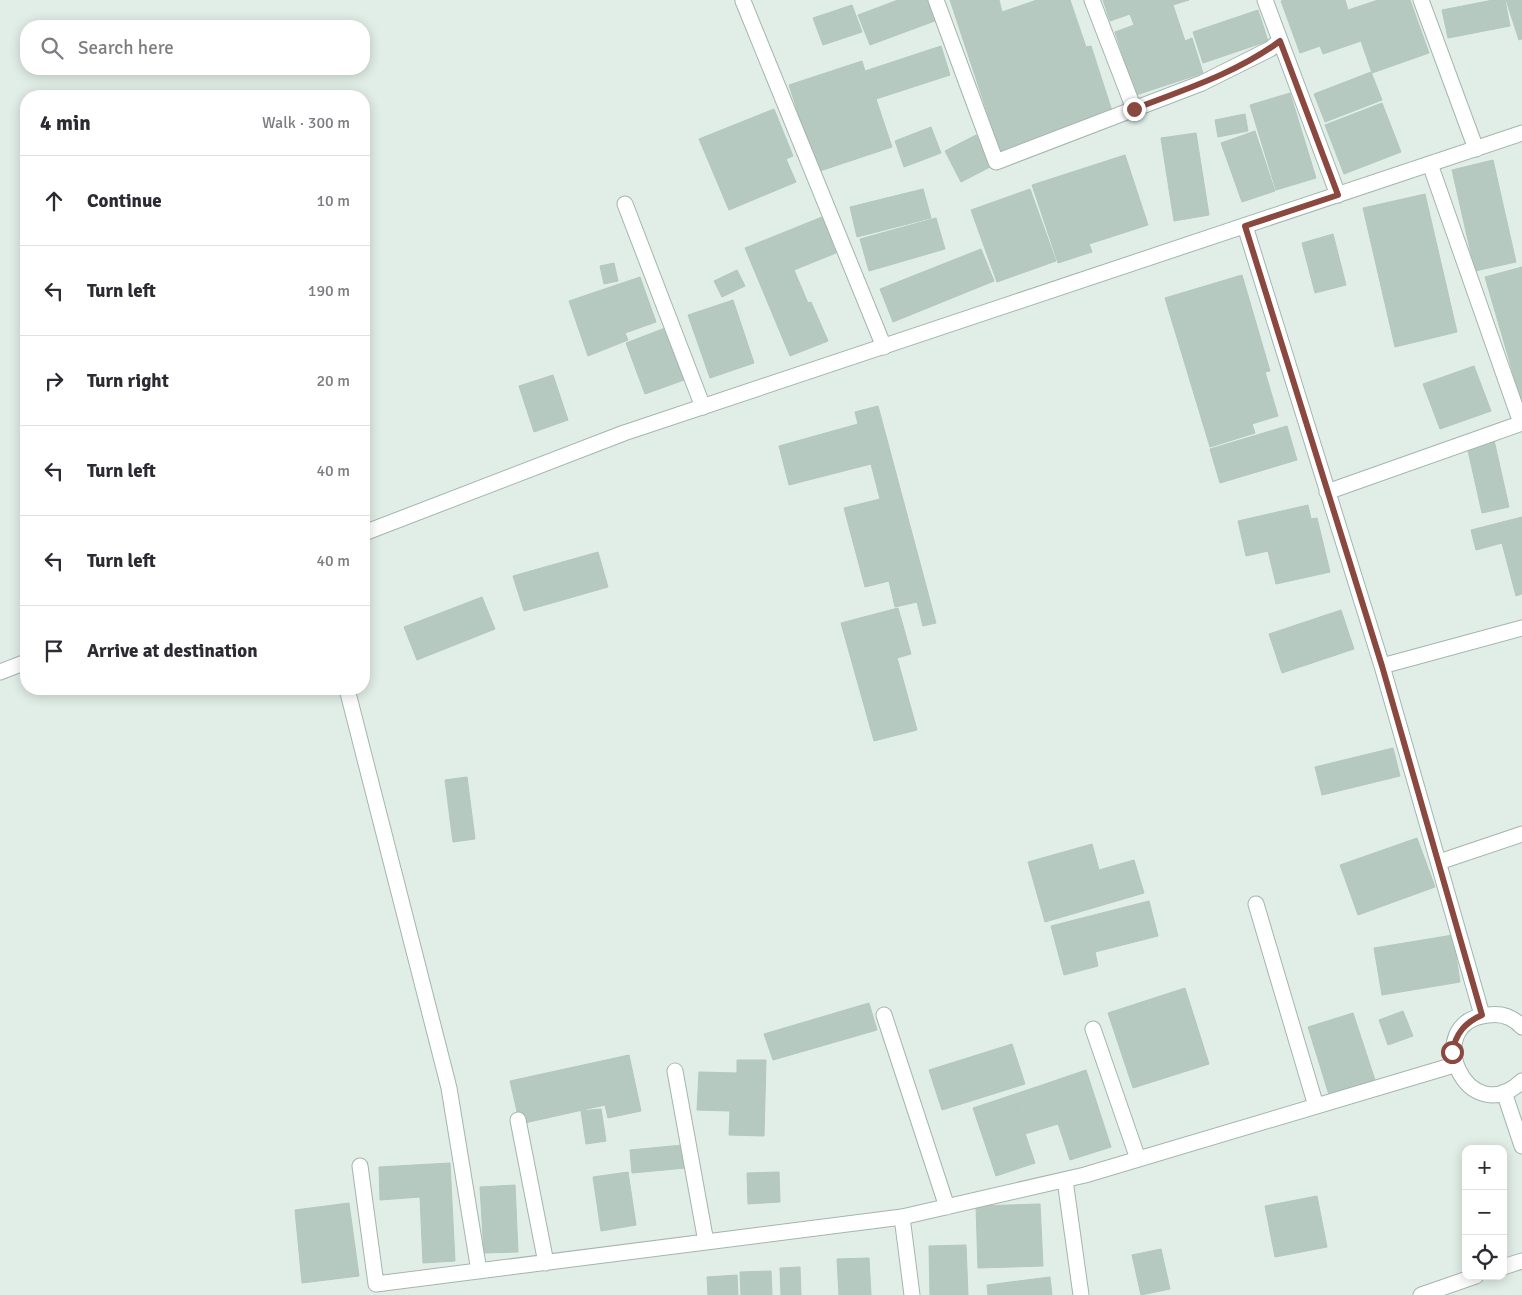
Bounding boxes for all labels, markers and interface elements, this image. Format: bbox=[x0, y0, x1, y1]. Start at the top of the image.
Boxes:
search box bbox=[20, 20, 370, 75]
icon: search bbox=[38, 34, 66, 62]
text: Search here bbox=[78, 36, 174, 60]
route end bbox=[1123, 98, 1146, 121]
text: 4 min bbox=[40, 110, 91, 136]
text: Walk · 300 m bbox=[262, 113, 350, 133]
icon: ahead bbox=[40, 187, 68, 215]
text: Continue bbox=[87, 189, 162, 213]
text: 10 m bbox=[316, 191, 350, 211]
icon: left bbox=[40, 277, 68, 305]
text: Turn left bbox=[87, 279, 156, 303]
text: 190 m bbox=[308, 281, 350, 301]
icon: right bbox=[40, 367, 68, 395]
text: Turn right bbox=[87, 369, 169, 393]
text: 20 m bbox=[316, 371, 350, 391]
icon: left bbox=[40, 457, 68, 485]
text: Turn left bbox=[87, 459, 156, 483]
text: 40 m bbox=[316, 461, 350, 481]
icon: left bbox=[40, 547, 68, 575]
text: Turn left bbox=[87, 549, 156, 573]
text: 40 m bbox=[316, 551, 350, 571]
icon: arrive bbox=[40, 637, 68, 665]
text: Arrive at destination bbox=[87, 639, 258, 663]
route start bbox=[1441, 1041, 1464, 1064]
map controls bbox=[1462, 1145, 1507, 1280]
button: + bbox=[1462, 1145, 1507, 1190]
button: − bbox=[1462, 1190, 1507, 1235]
button: locate bbox=[1462, 1235, 1507, 1280]

